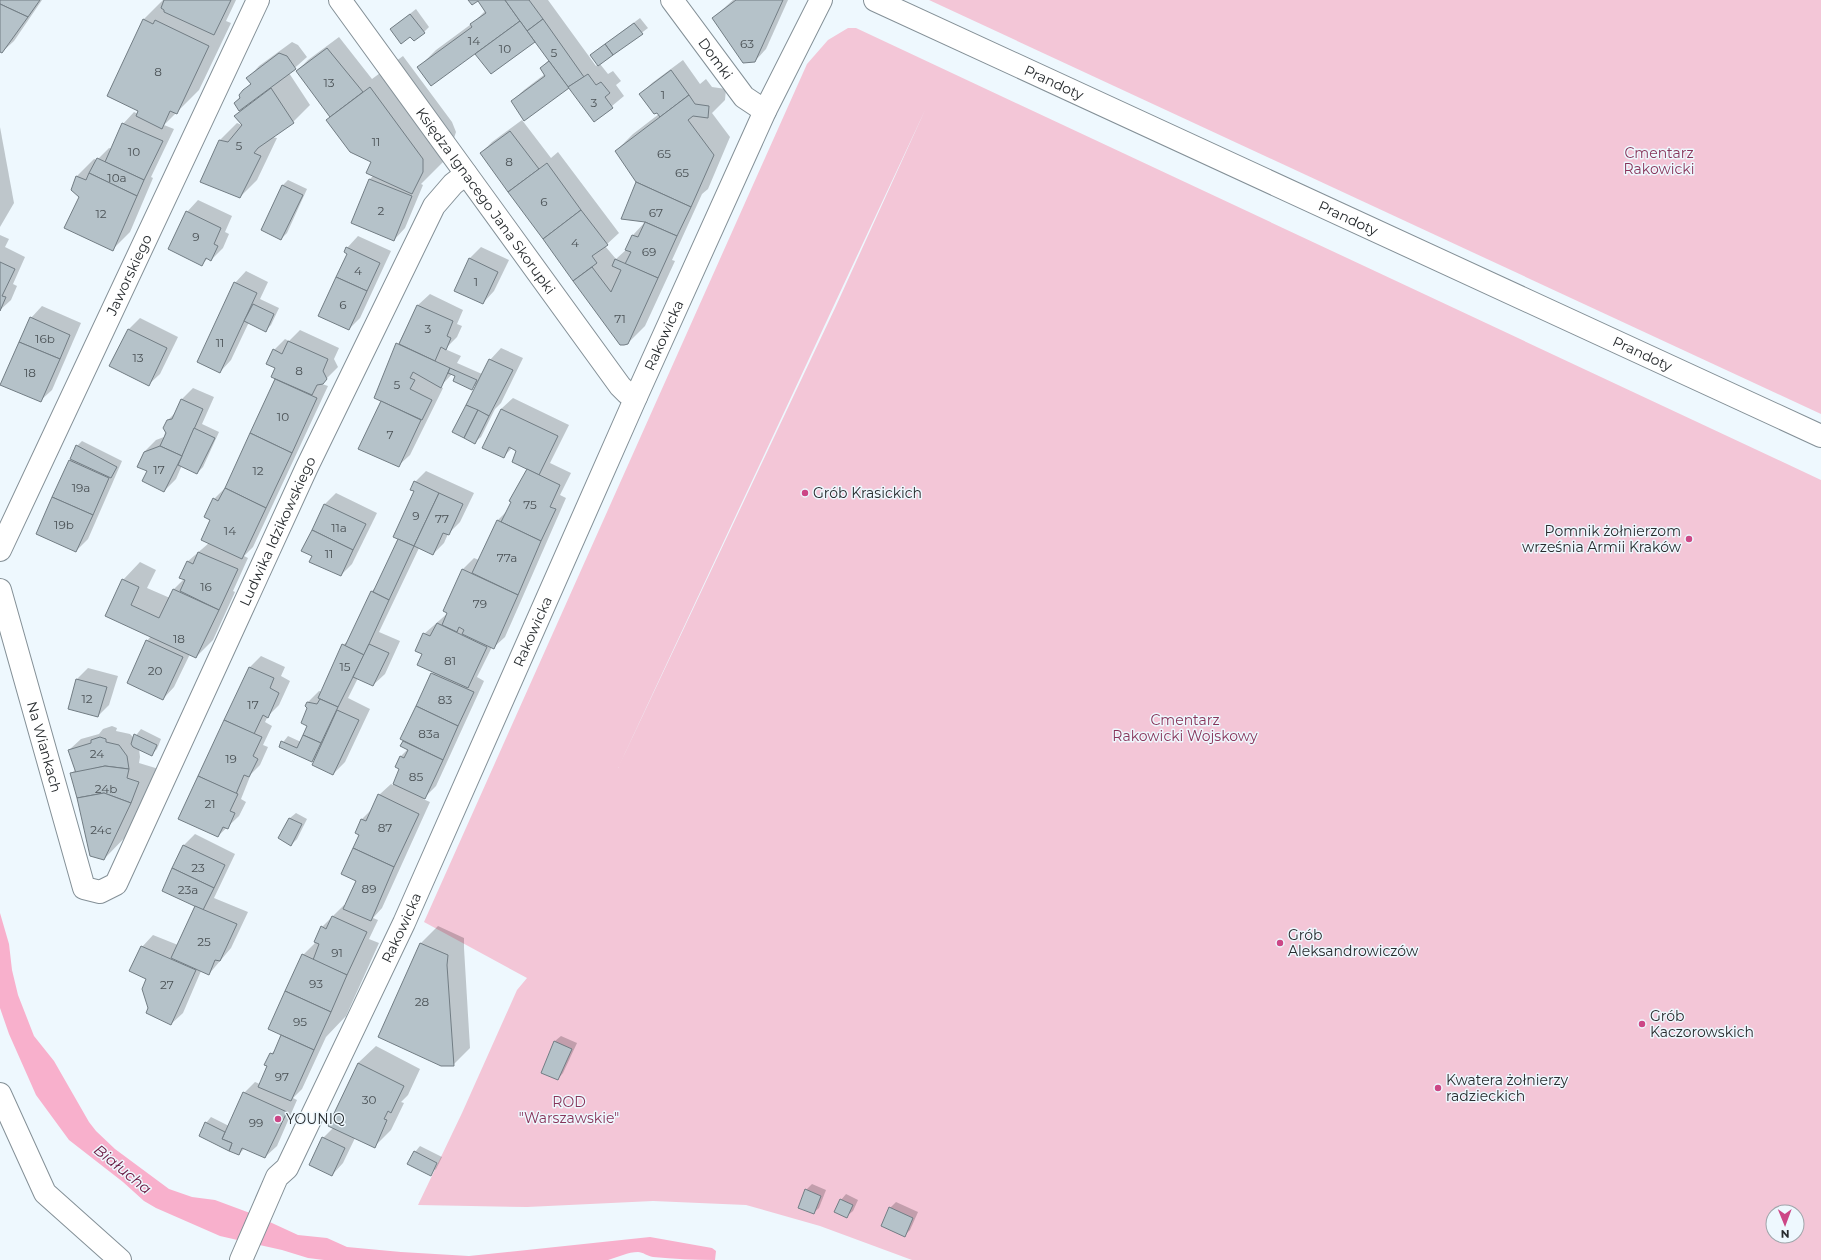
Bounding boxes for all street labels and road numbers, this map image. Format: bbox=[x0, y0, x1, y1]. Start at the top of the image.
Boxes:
street label: Domki bbox=[694, 34, 737, 83]
street label: Prandoty bbox=[1021, 61, 1087, 104]
street label: Księdza Ignacego Jana Skorupki bbox=[412, 104, 559, 298]
street label: Prandoty bbox=[1316, 197, 1381, 240]
street label: Jaworskiego bbox=[102, 231, 156, 319]
street label: Rakowicka bbox=[640, 297, 688, 373]
street label: Prandoty bbox=[1610, 332, 1675, 375]
street label: Ludwika Idzikowskiego bbox=[236, 453, 320, 609]
street label: Rakowicka bbox=[509, 593, 556, 670]
street label: Na Wiankach bbox=[23, 699, 66, 795]
street label: Rakowicka bbox=[377, 890, 425, 966]

